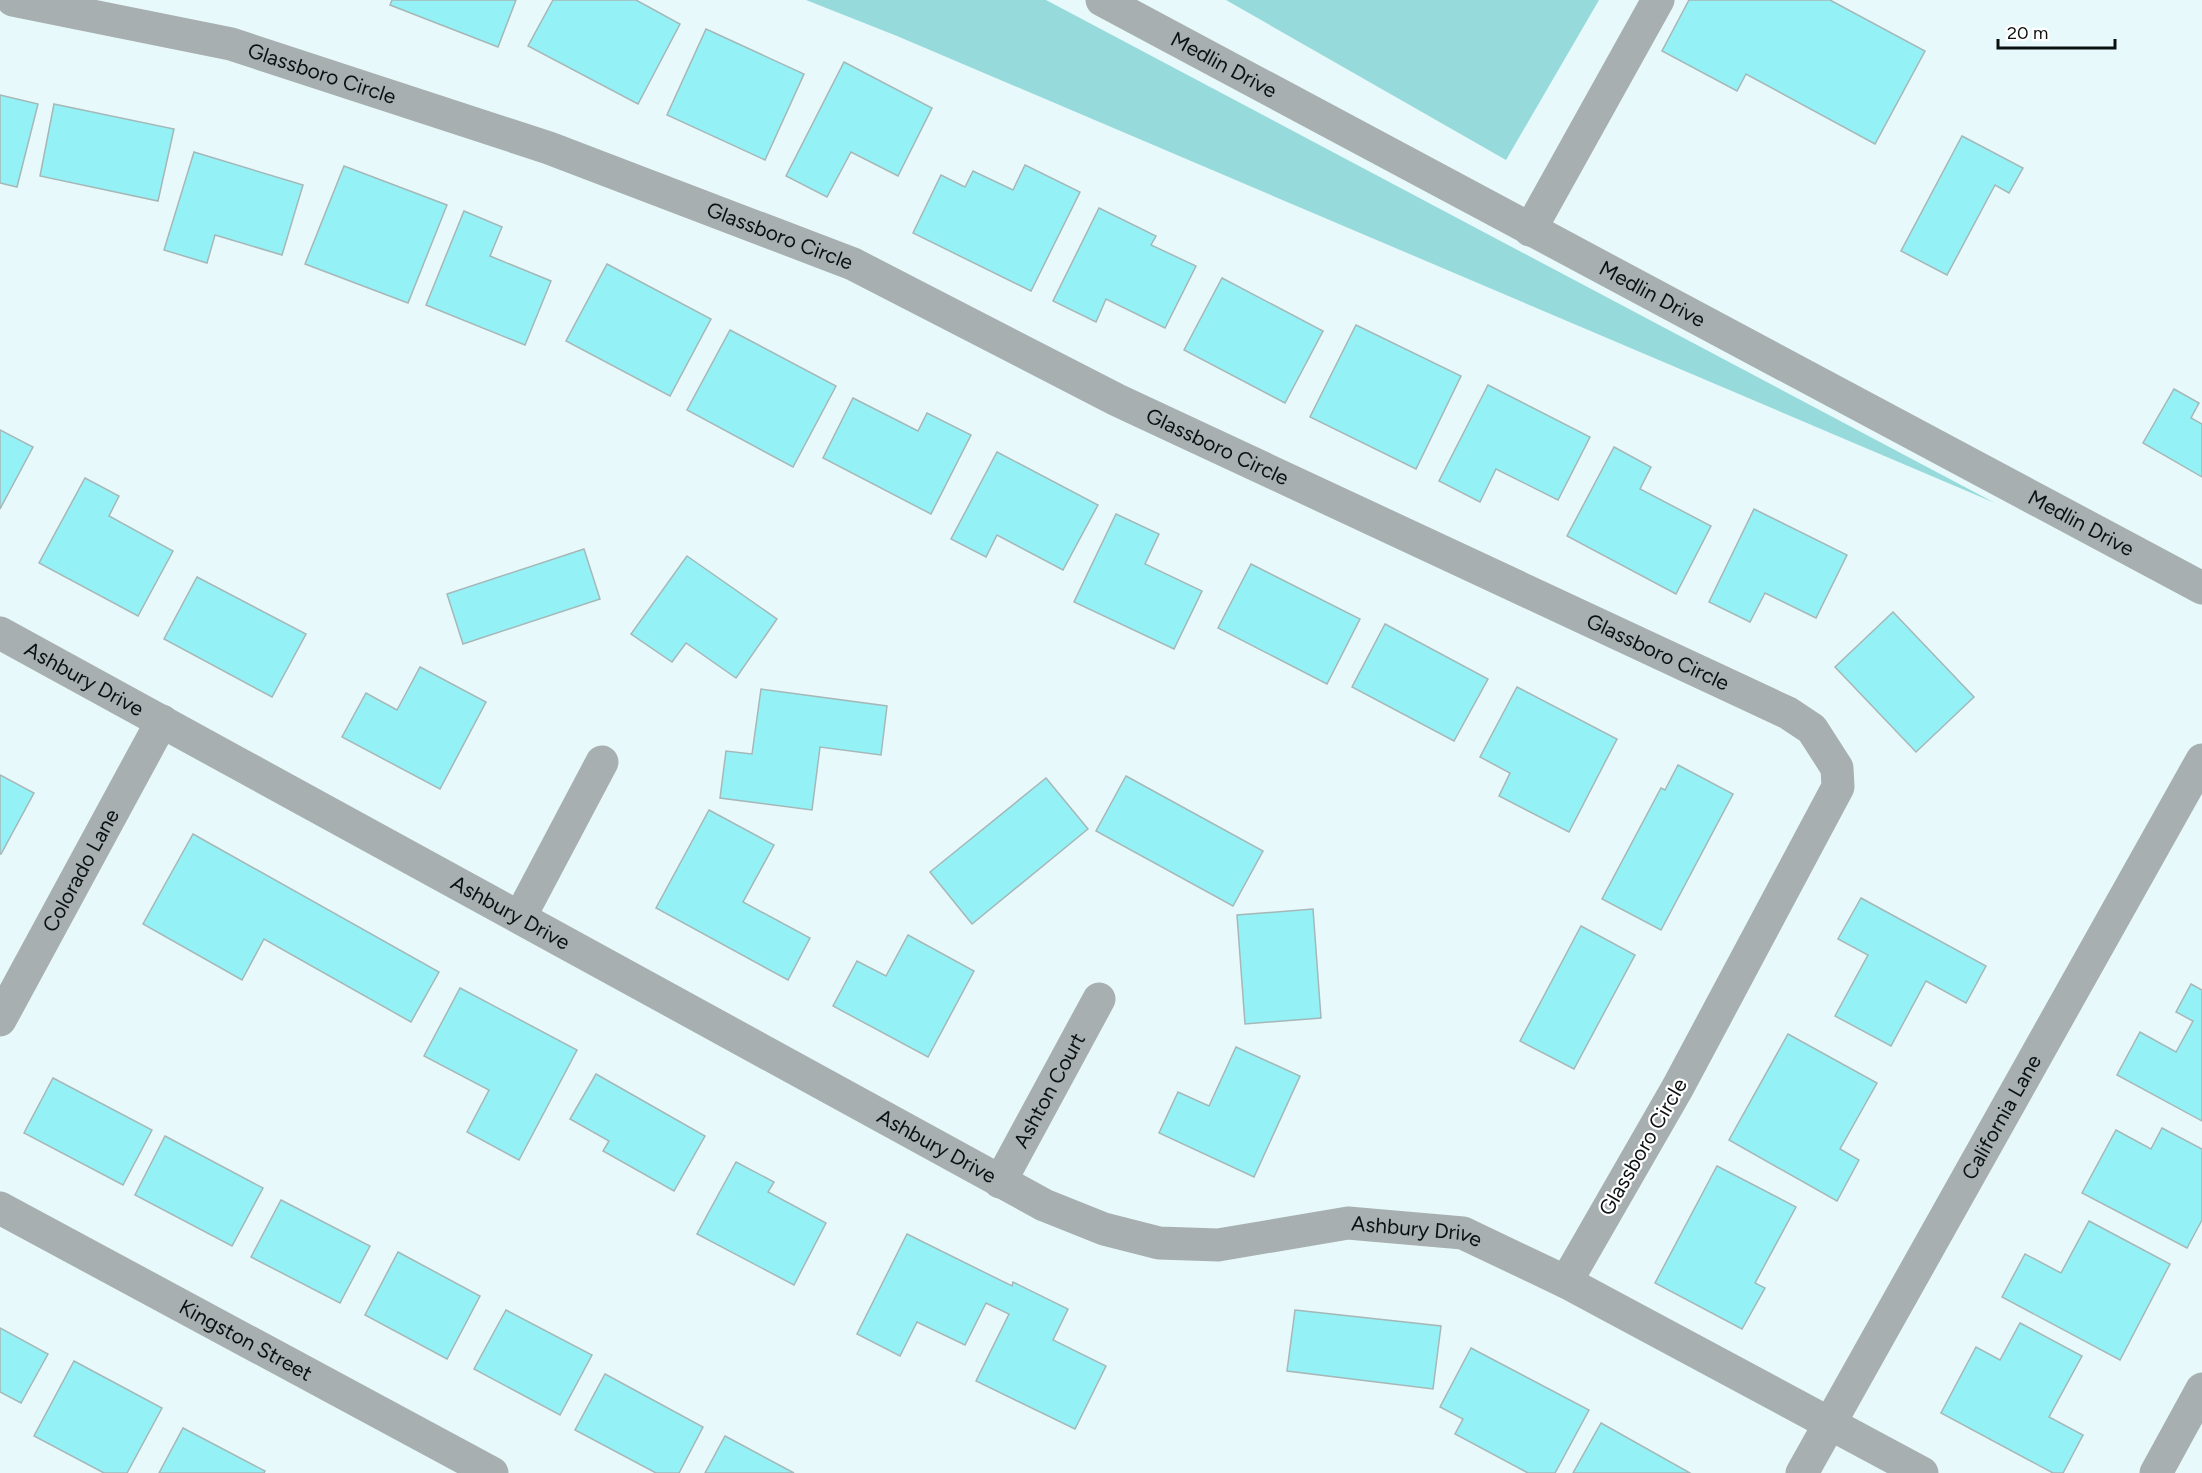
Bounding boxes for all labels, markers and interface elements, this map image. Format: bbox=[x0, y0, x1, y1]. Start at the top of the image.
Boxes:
scale bar bbox=[1998, 12, 2115, 50]
text: 20 m bbox=[2007, 22, 2048, 44]
street label: Medlin Drive bbox=[1167, 26, 1281, 103]
street label: Glassboro Circle bbox=[245, 37, 399, 109]
street label: Glassboro Circle bbox=[703, 196, 857, 275]
street label: Medlin Drive bbox=[1595, 255, 1710, 332]
street label: Glassboro Circle bbox=[1142, 402, 1293, 490]
street label: Medlin Drive bbox=[2024, 484, 2138, 561]
street label: Glassboro Circle bbox=[1583, 608, 1733, 696]
street label: Ashbury Drive bbox=[21, 636, 148, 721]
street label: Colorado Lane bbox=[37, 804, 124, 936]
street label: Ashbury Drive bbox=[447, 870, 574, 955]
street label: Ashton Court bbox=[1008, 1029, 1090, 1152]
street label: California Lane bbox=[1956, 1050, 2046, 1184]
street label: Glassboro Circle bbox=[1593, 1074, 1692, 1220]
street label: Ashbury Drive bbox=[873, 1103, 1001, 1188]
street label: Ashbury Drive bbox=[1350, 1210, 1486, 1252]
street label: Kingston Street bbox=[175, 1294, 317, 1386]

